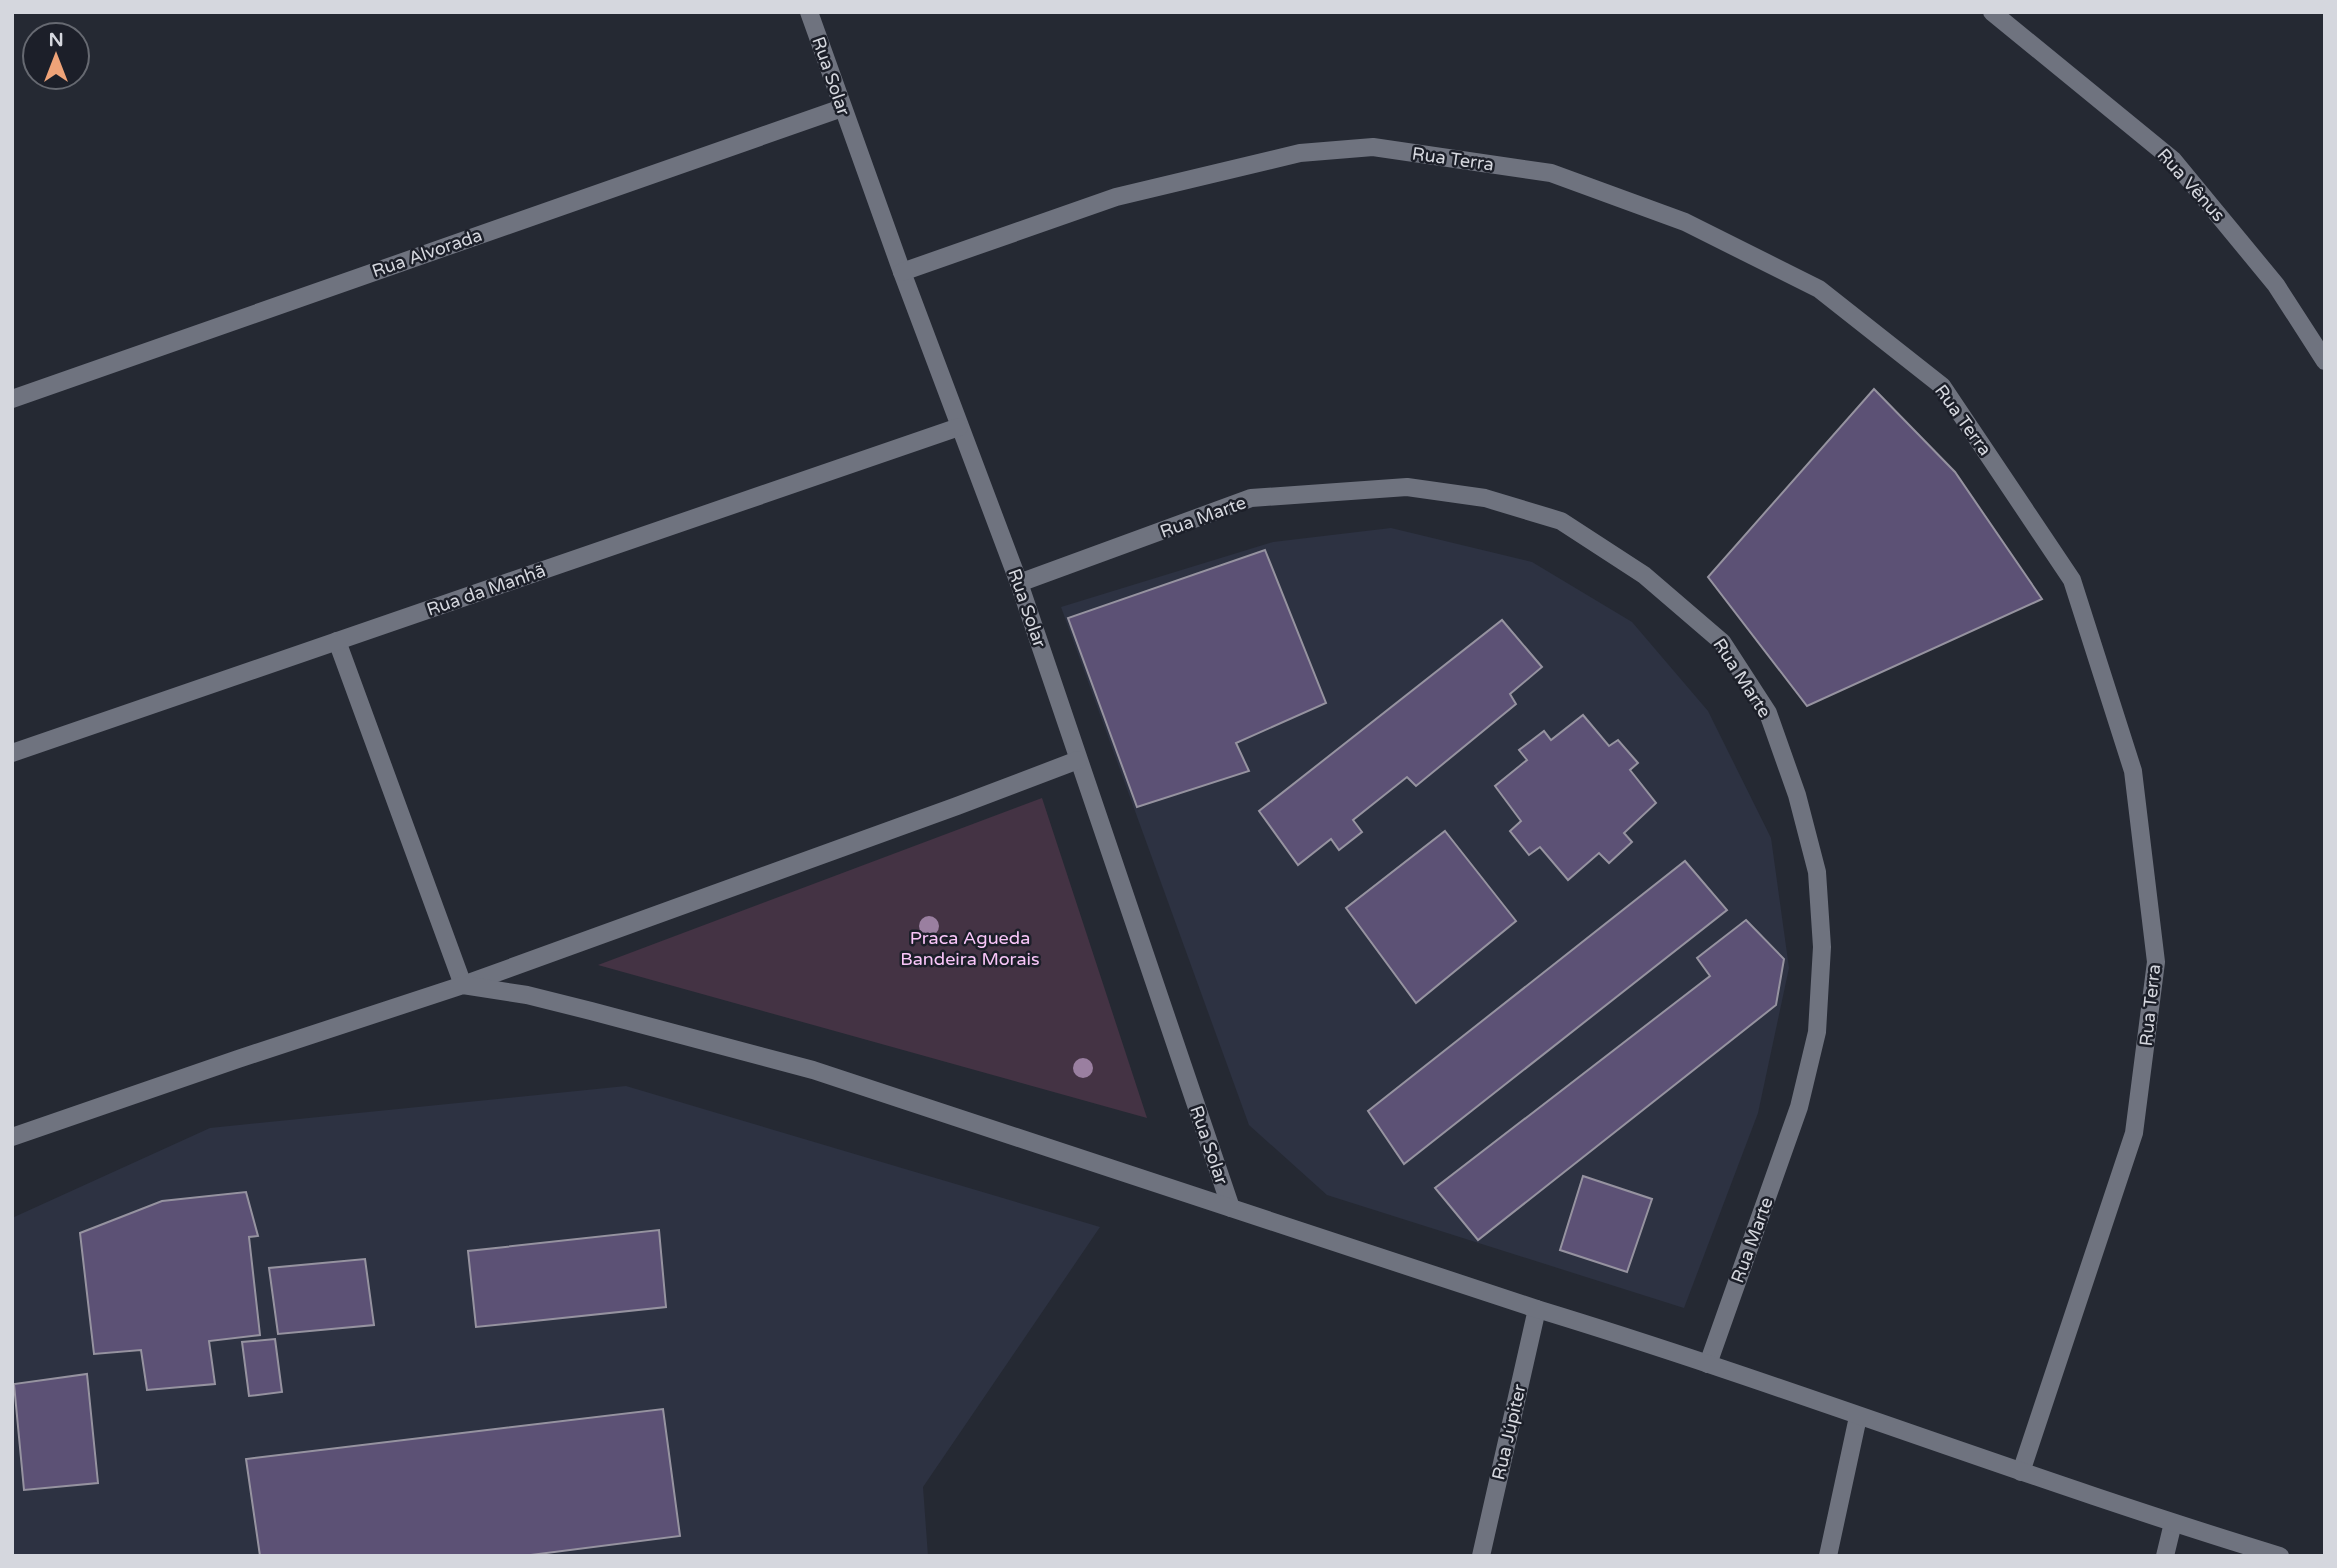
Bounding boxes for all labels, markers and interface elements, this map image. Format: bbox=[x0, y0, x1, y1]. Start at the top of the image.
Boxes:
north arrow bbox=[21, 21, 91, 91]
text: N bbox=[48, 29, 64, 51]
street label: Rua Solar bbox=[807, 34, 855, 118]
street label: Rua Terra bbox=[1411, 142, 1495, 176]
street label: Rua Vênus bbox=[2152, 144, 2230, 226]
street label: Rua Alvorada bbox=[369, 224, 485, 282]
street label: Rua Terra bbox=[1930, 380, 1996, 460]
street label: Rua Marte bbox=[1157, 491, 1249, 543]
street label: Rua da Manhã bbox=[424, 559, 548, 621]
street label: Rua Solar bbox=[1003, 566, 1051, 650]
street label: Rua Marte bbox=[1708, 634, 1776, 722]
park label: Praca Agueda Bandeira Morais bbox=[900, 927, 1040, 970]
street label: Rua Terra bbox=[2135, 963, 2165, 1047]
street label: Rua Solar bbox=[1185, 1103, 1233, 1187]
street label: Rua Marte bbox=[1726, 1194, 1778, 1286]
street label: Rua Júpiter bbox=[1487, 1382, 1531, 1482]

